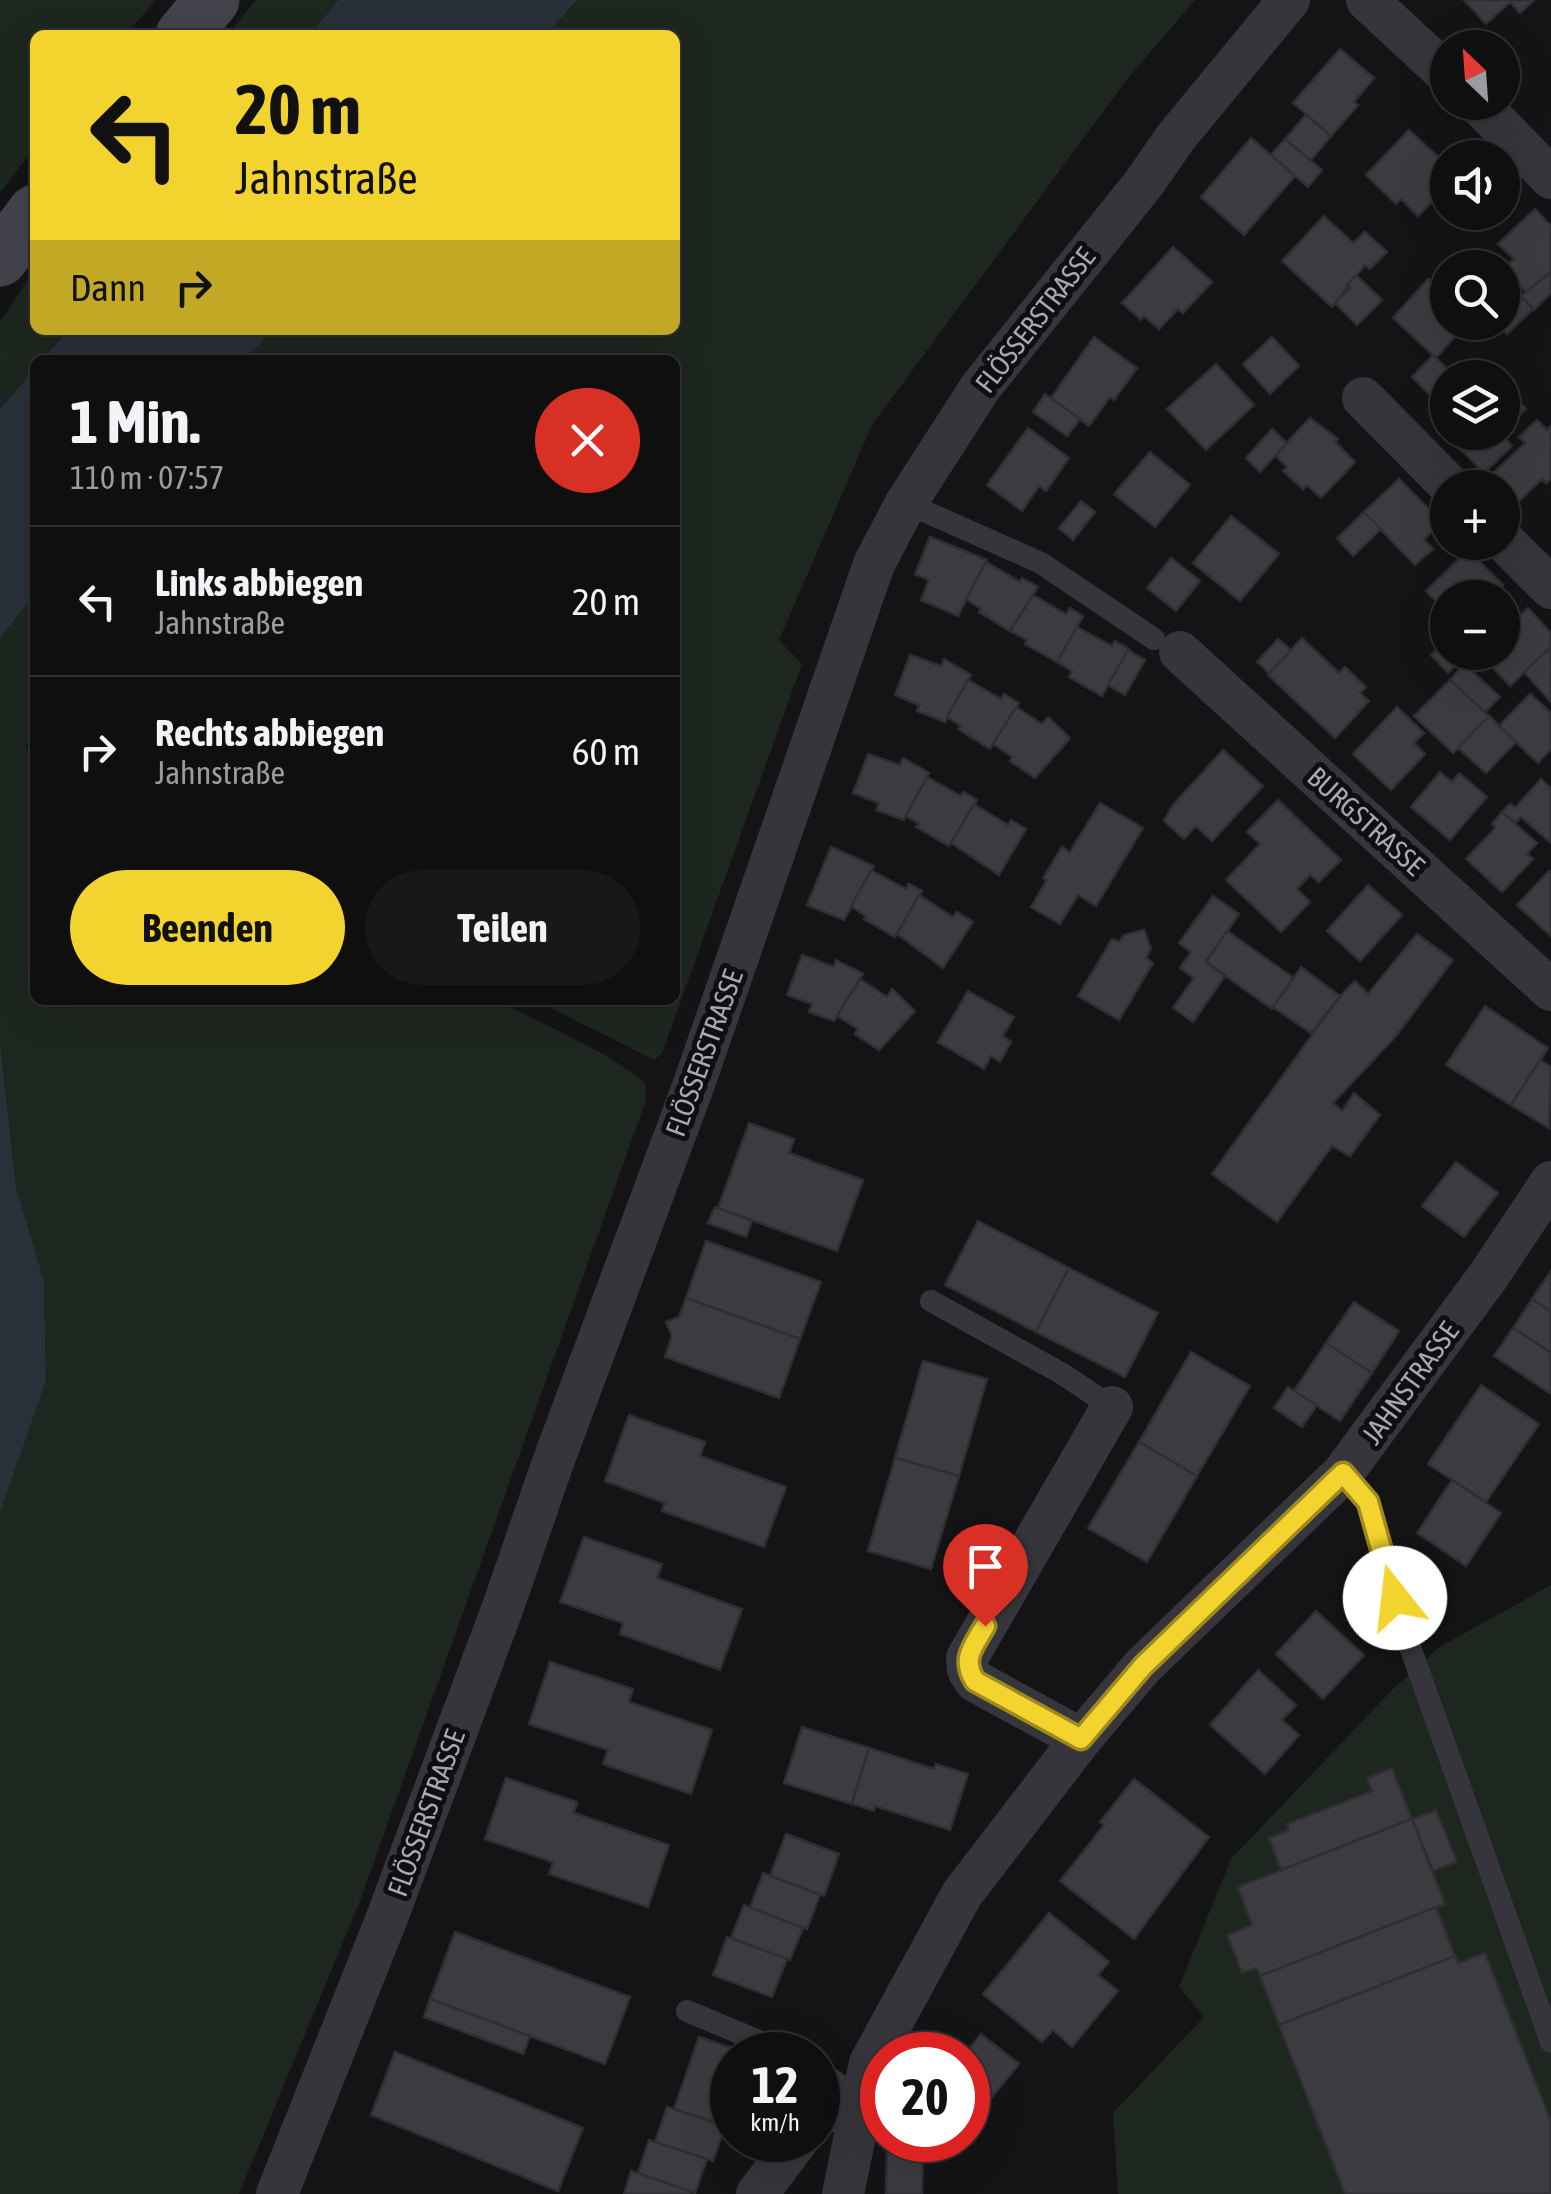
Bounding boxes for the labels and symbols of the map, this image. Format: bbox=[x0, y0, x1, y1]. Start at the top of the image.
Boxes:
north arrow bbox=[1430, 30, 1520, 120]
street label: FLÖSSERSTRASSE bbox=[969, 241, 1101, 399]
street label: BURGSTRASSE bbox=[1301, 760, 1431, 882]
street label: FLÖSSERSTRASSE bbox=[659, 965, 749, 1141]
street label: JAHNSTRASSE bbox=[1355, 1316, 1465, 1450]
pin bbox=[943, 1524, 1028, 1627]
position arrow bbox=[1343, 1546, 1447, 1650]
street label: FLÖSSERSTRASSE bbox=[381, 1725, 471, 1901]
speed limit sign: 20 bbox=[860, 2032, 990, 2162]

